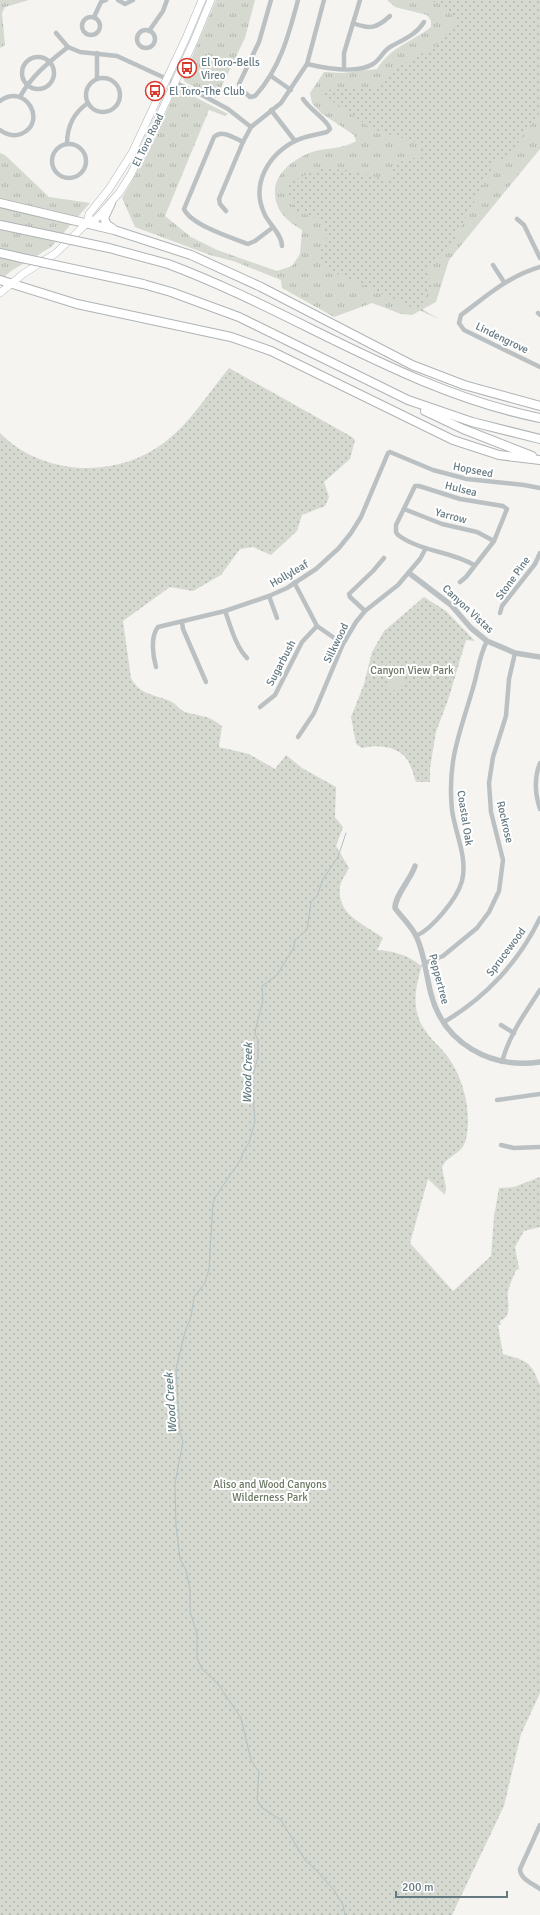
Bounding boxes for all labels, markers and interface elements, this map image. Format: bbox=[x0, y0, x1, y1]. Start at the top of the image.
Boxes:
place label: El Toro-Bells Vireo bbox=[201, 56, 260, 82]
bus stop icon: El Toro-Bells Vireo bbox=[176, 57, 198, 79]
bus stop icon: El Toro-The Club bbox=[144, 80, 166, 102]
place label: El Toro-The Club bbox=[169, 85, 245, 98]
street label: El Toro Road bbox=[130, 111, 167, 169]
street label: Lindengrove bbox=[473, 320, 531, 356]
street label: Hopseed bbox=[452, 460, 494, 480]
street label: Hulsea bbox=[444, 479, 479, 499]
street label: Yarrow bbox=[434, 506, 468, 526]
street label: Stone Pine bbox=[493, 554, 533, 602]
street label: Hollyleaf bbox=[267, 557, 312, 590]
street label: Canyon Vistas bbox=[440, 582, 497, 636]
street label: Silkwood bbox=[321, 621, 351, 665]
street label: Sugarbush bbox=[263, 638, 299, 688]
park label: Canyon View Park bbox=[370, 664, 454, 677]
street label: Coastal Oak bbox=[454, 789, 476, 847]
street label: Rockrose bbox=[494, 800, 516, 844]
street label: Sprucewood bbox=[483, 925, 529, 979]
street label: Peppertree bbox=[426, 952, 452, 1006]
water label: Wood Creek bbox=[240, 1042, 256, 1103]
water label: Wood Creek bbox=[161, 1371, 181, 1434]
park label: Aliso and Wood Canyons Wilderness Park bbox=[213, 1478, 327, 1504]
scale bar bbox=[396, 1873, 507, 1899]
text: 200 m bbox=[402, 1880, 434, 1895]

